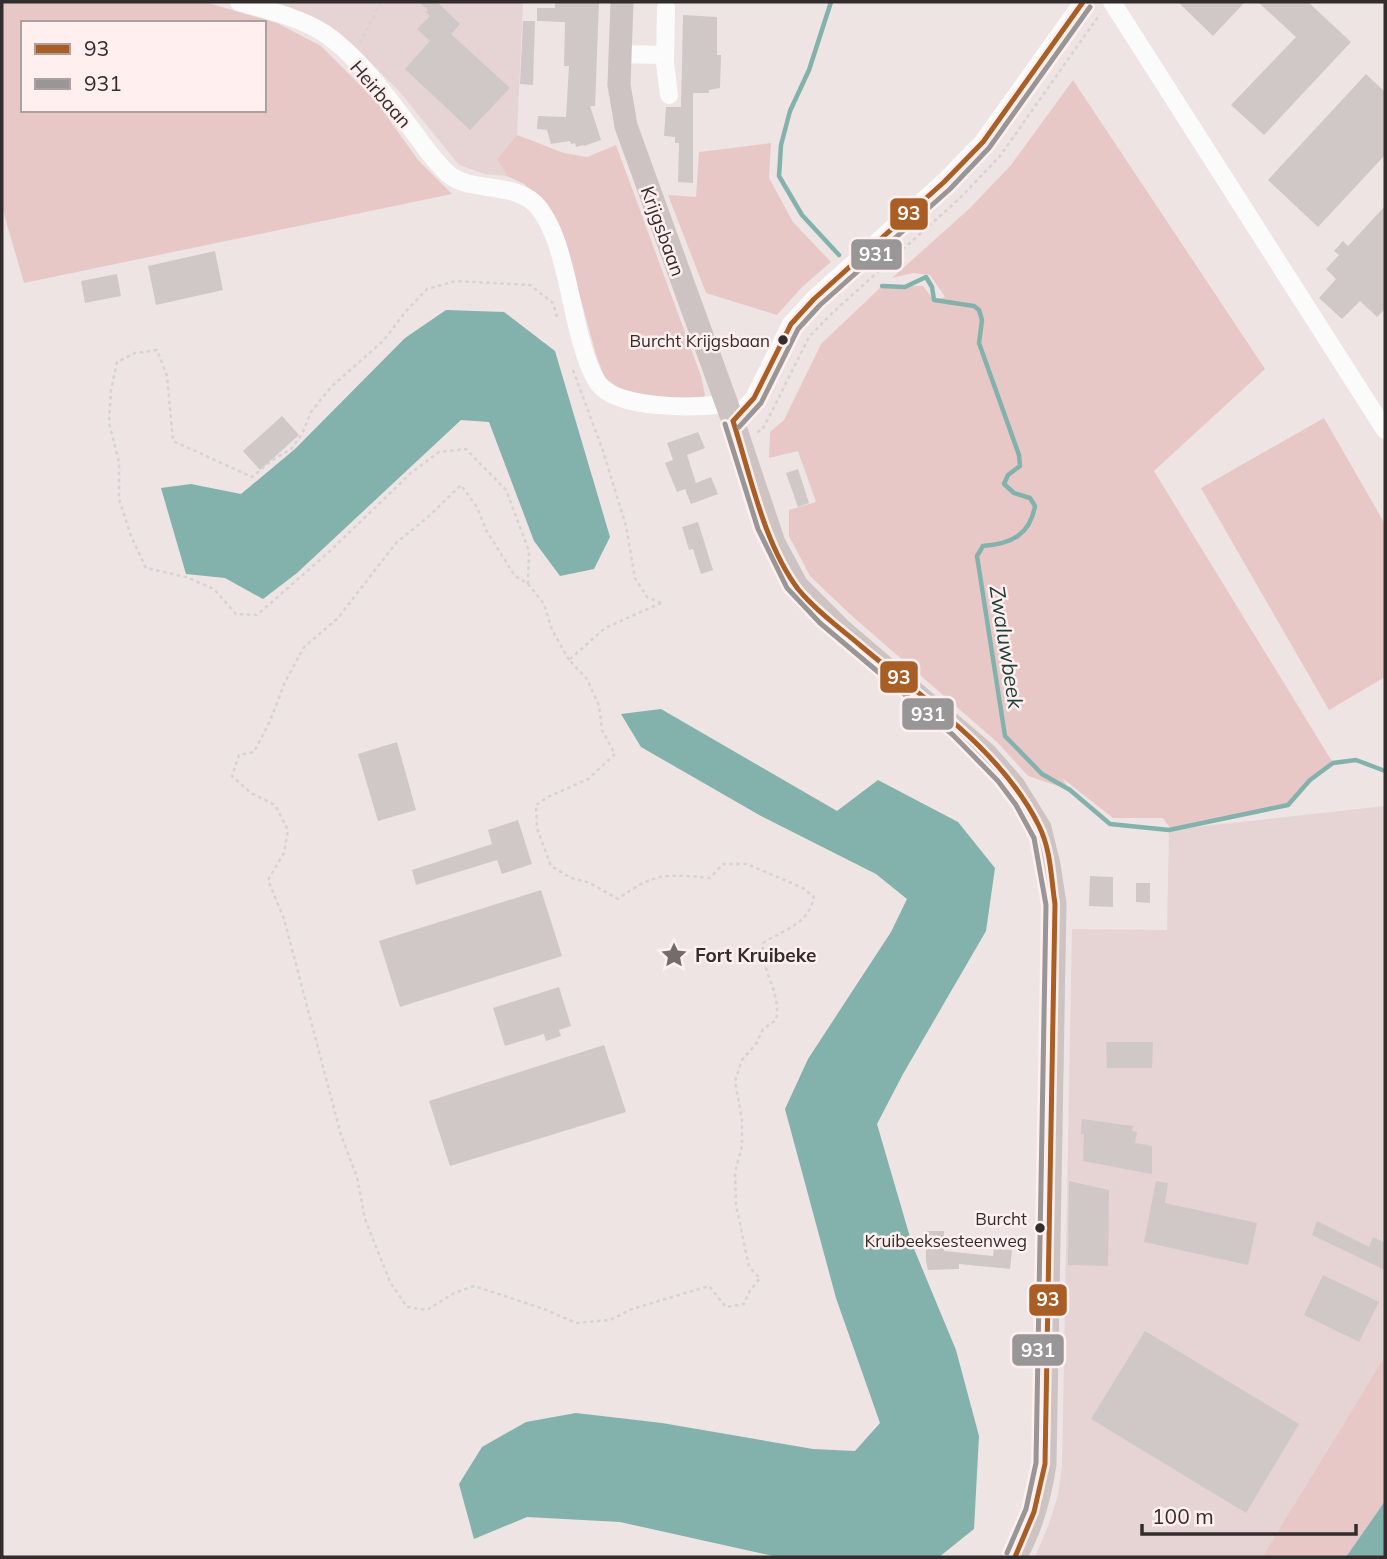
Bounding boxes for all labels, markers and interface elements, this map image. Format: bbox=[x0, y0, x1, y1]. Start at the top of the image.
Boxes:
legend bbox=[21, 21, 266, 112]
text: 93 bbox=[84, 35, 109, 61]
street label: Heirbaan bbox=[345, 55, 417, 133]
text: 931 bbox=[84, 70, 122, 96]
street label: Krijgsbaan bbox=[636, 183, 690, 279]
line badge: 93 bbox=[889, 197, 929, 231]
text: 93 bbox=[898, 201, 920, 225]
line badge: 931 bbox=[850, 238, 903, 271]
text: 931 bbox=[859, 242, 893, 266]
place label: Burcht Krijgsbaan bbox=[630, 330, 770, 351]
marker: Burcht Krijgsbaan bbox=[776, 333, 790, 347]
water label: Zwaluwbeek bbox=[984, 584, 1030, 712]
line badge: 93 bbox=[879, 660, 919, 694]
text: 93 bbox=[888, 665, 910, 689]
line badge: 931 bbox=[901, 697, 955, 731]
text: 931 bbox=[911, 702, 945, 726]
place icon: Fort Kruibeke bbox=[659, 940, 689, 970]
place label: Fort Kruibeke bbox=[695, 943, 817, 967]
place label: Burcht Kruibeeksesteenweg bbox=[864, 1208, 1027, 1251]
marker: Burcht Kruibeeksesteenweg bbox=[1033, 1221, 1047, 1235]
line badge: 93 bbox=[1028, 1283, 1068, 1317]
text: 93 bbox=[1037, 1287, 1059, 1311]
line badge: 931 bbox=[1011, 1333, 1065, 1367]
text: 931 bbox=[1021, 1338, 1055, 1362]
scale bar bbox=[1142, 1492, 1356, 1536]
text: 100 m bbox=[1152, 1503, 1214, 1529]

